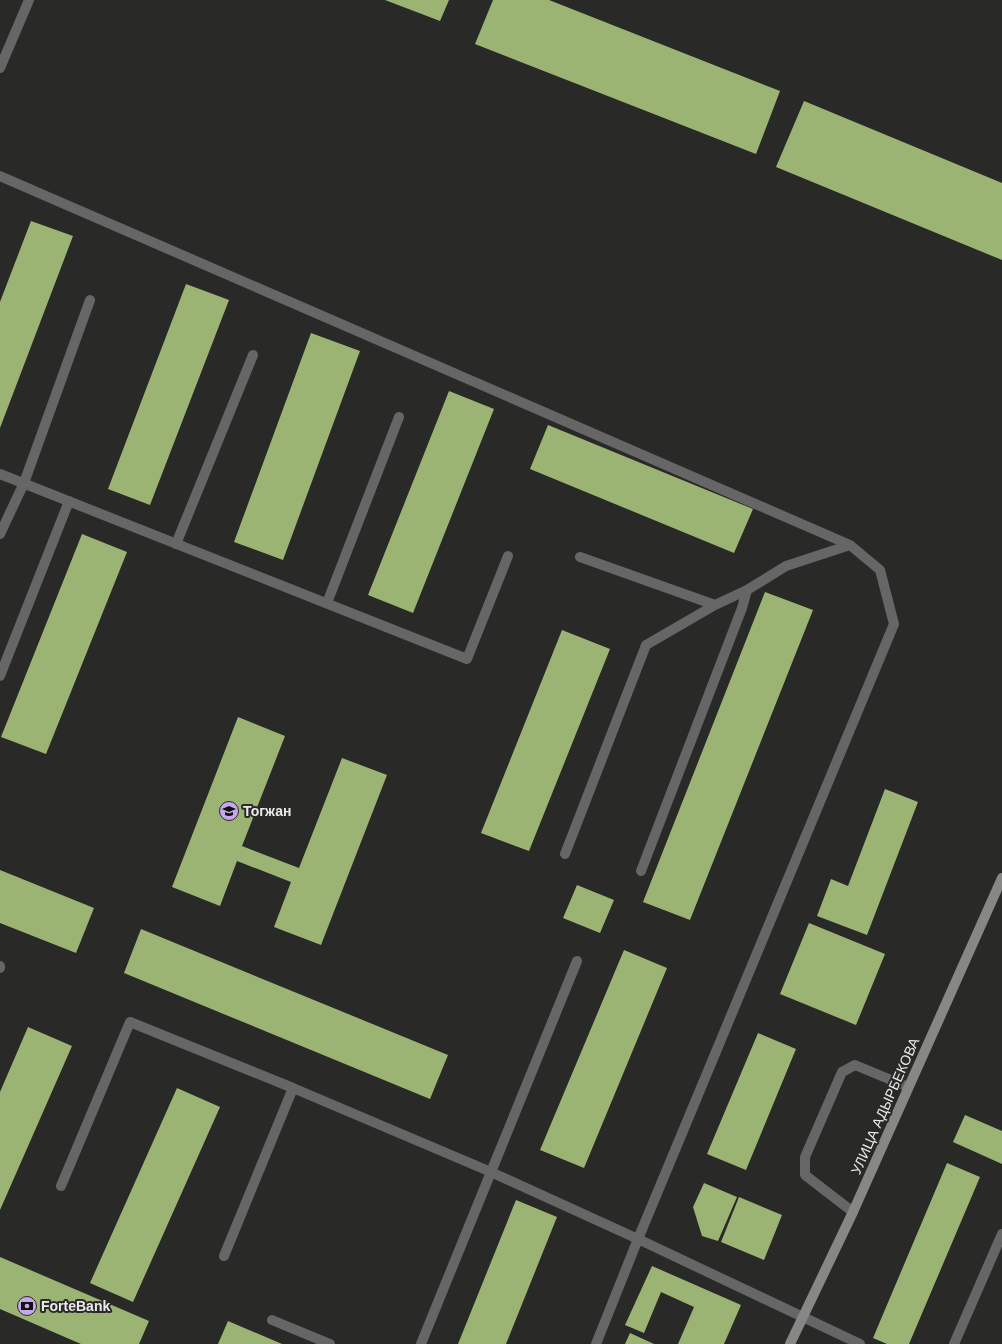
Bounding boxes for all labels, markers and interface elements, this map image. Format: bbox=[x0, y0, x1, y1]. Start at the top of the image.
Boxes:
school or university icon: Тогжан bbox=[218, 800, 240, 822]
place label: Тогжан bbox=[243, 803, 291, 819]
street label: УЛИЦА АДЫРБЕКОВА bbox=[848, 1035, 923, 1177]
bank icon: ForteBank bbox=[16, 1295, 38, 1317]
place label: ForteBank bbox=[41, 1298, 110, 1314]

